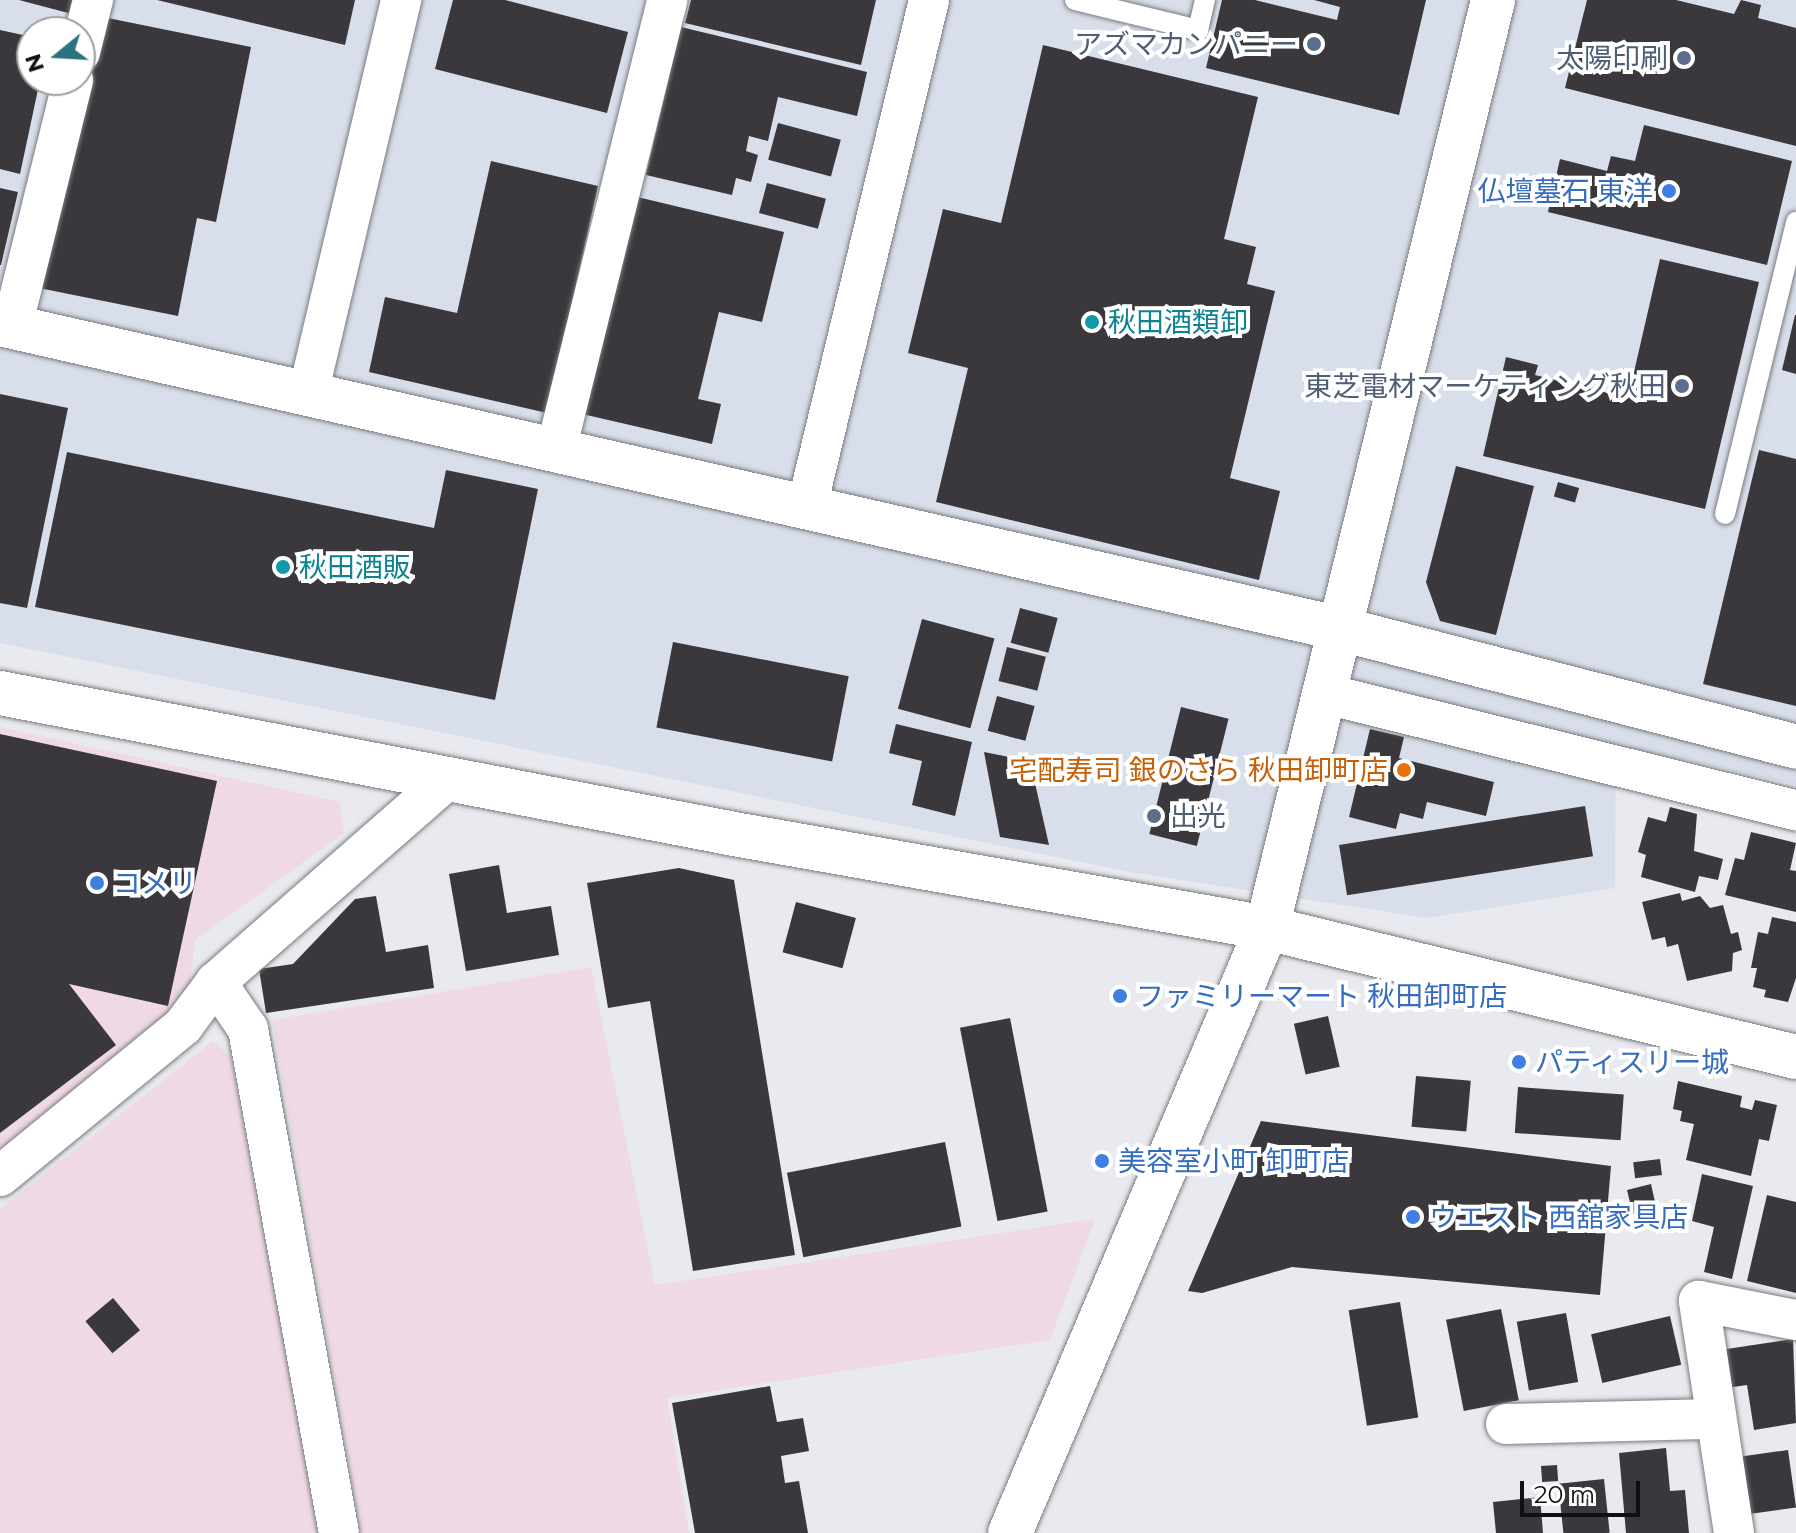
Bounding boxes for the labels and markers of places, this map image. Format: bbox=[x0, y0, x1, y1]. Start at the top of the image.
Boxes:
place label: アズマカンパニー bbox=[1074, 27, 1298, 61]
marker: アズマカンパニー bbox=[1305, 35, 1323, 53]
place label: 太陽印刷 bbox=[1556, 41, 1668, 75]
marker: 太陽印刷 bbox=[1675, 49, 1693, 67]
place label: 仏壇墓石 東洋 bbox=[1478, 174, 1653, 208]
marker: 仏壇墓石 東洋 bbox=[1660, 182, 1678, 200]
place label: 秋田酒類卸 bbox=[1108, 305, 1248, 339]
marker: 秋田酒類卸 bbox=[1083, 313, 1101, 331]
place label: 東芝電材マーケティング秋田 bbox=[1302, 369, 1666, 403]
marker: 東芝電材マーケティング秋田 bbox=[1673, 377, 1691, 395]
place label: 秋田酒販 bbox=[299, 550, 411, 584]
marker: 秋田酒販 bbox=[274, 558, 292, 576]
place label: 宅配寿司 銀のさら 秋田卸町店 bbox=[1009, 753, 1388, 787]
marker: 宅配寿司 銀のさら 秋田卸町店 bbox=[1395, 761, 1413, 779]
place label: 出光 bbox=[1170, 799, 1226, 833]
marker: 出光 bbox=[1145, 807, 1163, 825]
place label: コメリ bbox=[113, 866, 197, 900]
marker: コメリ bbox=[88, 874, 106, 892]
place label: ファミリーマート 秋田卸町店 bbox=[1136, 979, 1507, 1013]
marker: ファミリーマート 秋田卸町店 bbox=[1111, 987, 1129, 1005]
place label: パティスリー城 bbox=[1535, 1045, 1731, 1079]
marker: パティスリー城 bbox=[1510, 1053, 1528, 1071]
place label: 美容室小町 卸町店 bbox=[1118, 1144, 1349, 1178]
marker: 美容室小町 卸町店 bbox=[1093, 1152, 1111, 1170]
place label: ウエスト 西舘家具店 bbox=[1429, 1200, 1688, 1234]
marker: ウエスト 西舘家具店 bbox=[1404, 1208, 1422, 1226]

